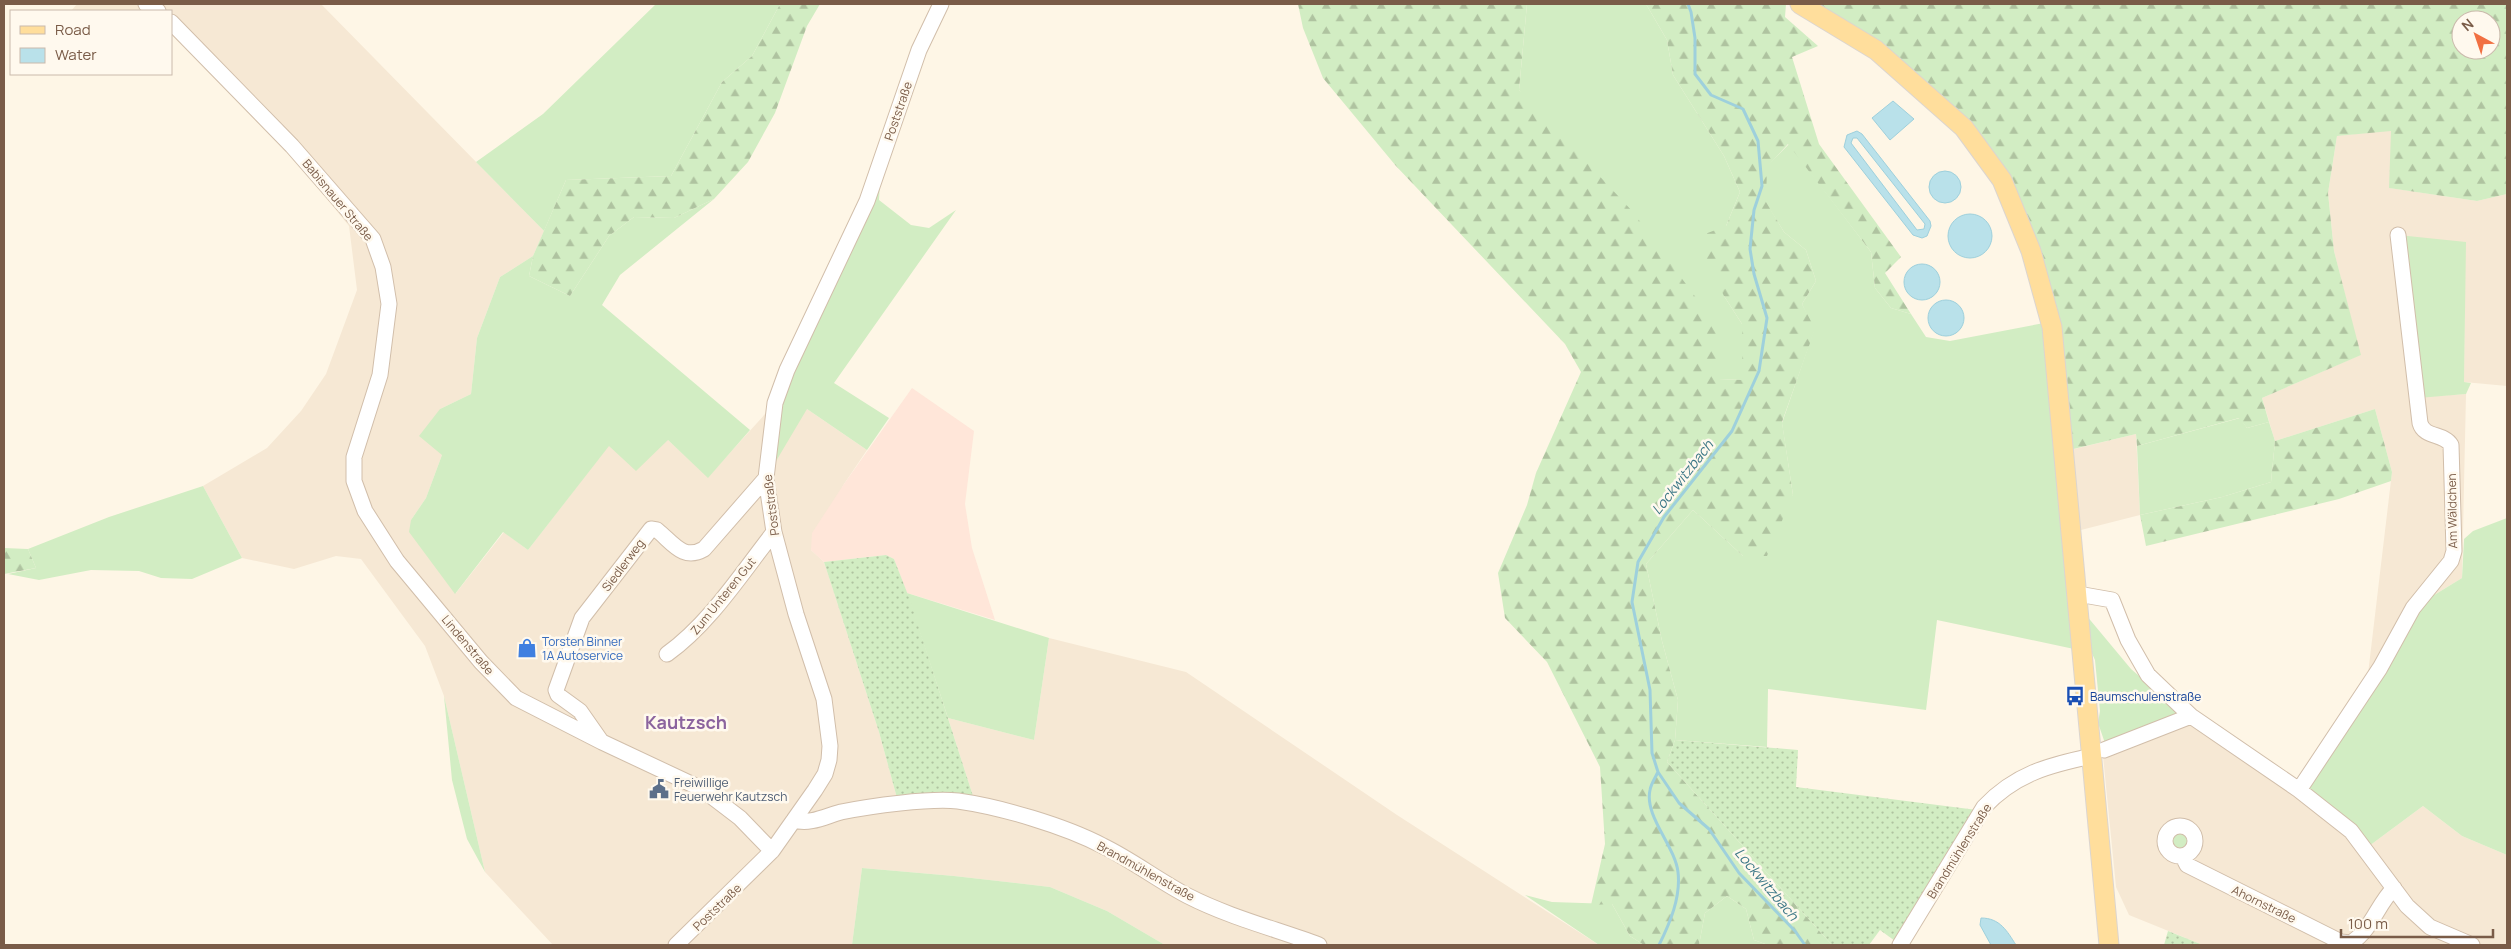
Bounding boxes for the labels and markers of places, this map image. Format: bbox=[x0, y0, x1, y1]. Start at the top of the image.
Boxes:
place label: Torsten Binner 1A Autoservice bbox=[542, 633, 623, 664]
shop icon: Torsten Binner 1A Autoservice bbox=[516, 637, 538, 659]
bus stop icon: Baumschulenstraße bbox=[2064, 685, 2086, 707]
place label: Baumschulenstraße bbox=[2090, 688, 2201, 705]
place label: Freiwillige Feuerwehr Kautzsch bbox=[674, 774, 787, 805]
public building icon: Freiwillige Feuerwehr Kautzsch bbox=[648, 778, 670, 800]

